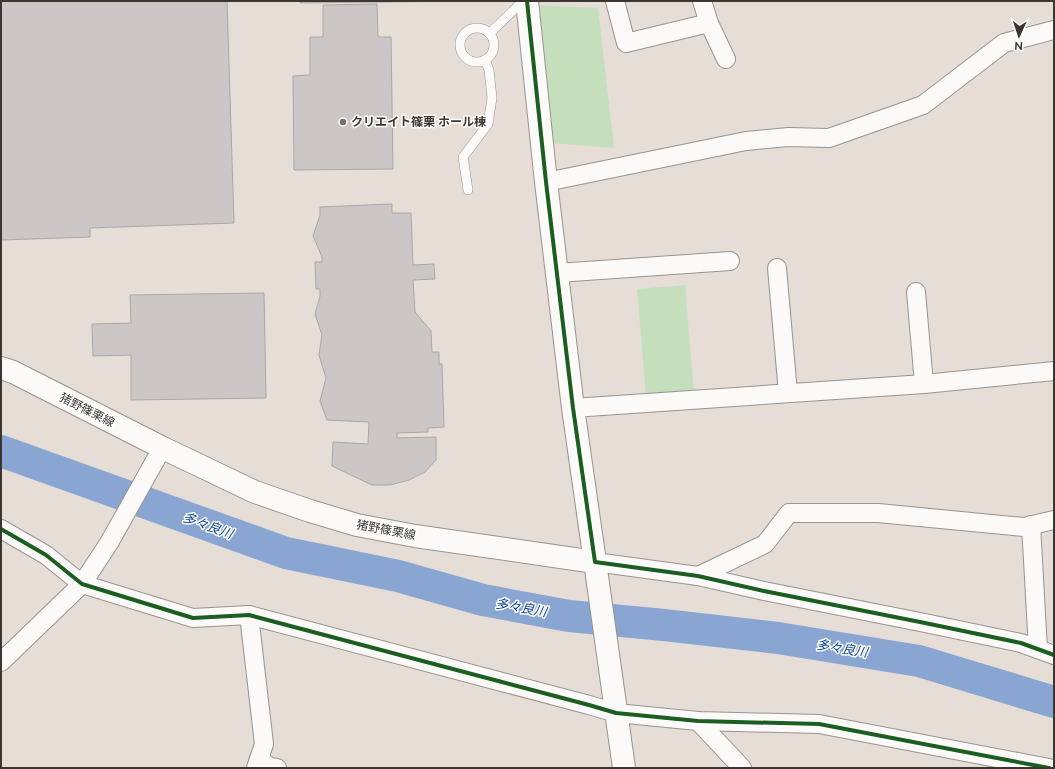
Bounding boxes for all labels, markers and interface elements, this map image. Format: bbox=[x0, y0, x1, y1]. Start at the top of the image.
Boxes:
north arrow bbox=[999, 16, 1039, 56]
text: N bbox=[1014, 39, 1023, 52]
place label: クリエイト篠栗 ホール棟 bbox=[351, 115, 486, 129]
marker: クリエイト篠栗 ホール棟 bbox=[338, 117, 348, 127]
street label: 猪野篠栗線 bbox=[57, 390, 117, 430]
water label: 多々良川 bbox=[181, 510, 237, 542]
street label: 猪野篠栗線 bbox=[355, 517, 417, 543]
water label: 多々良川 bbox=[494, 596, 550, 620]
water label: 多々良川 bbox=[815, 637, 871, 660]

